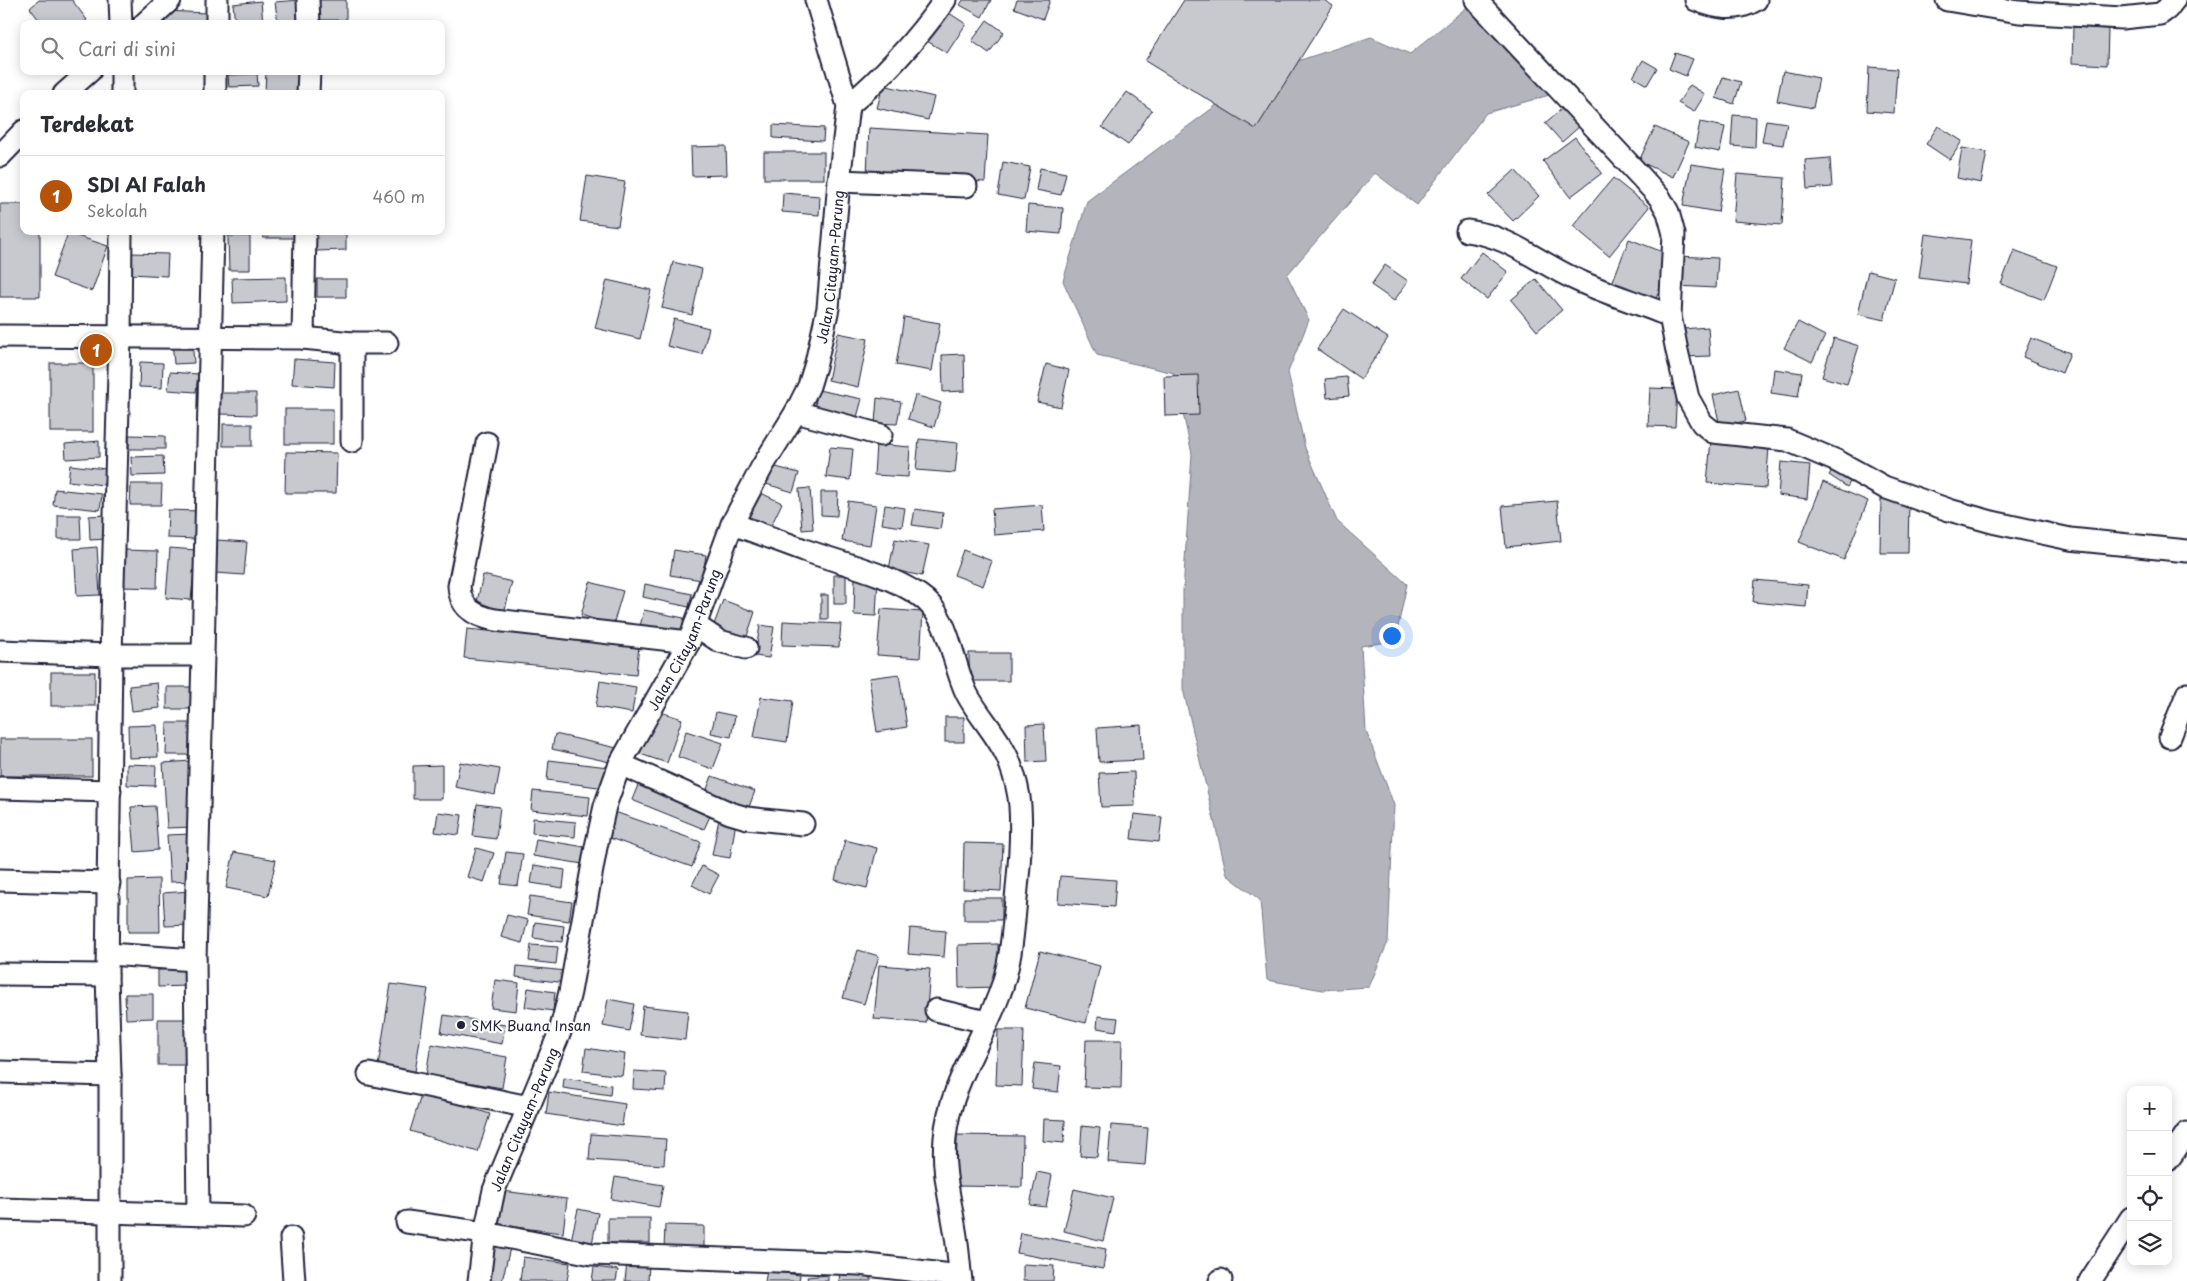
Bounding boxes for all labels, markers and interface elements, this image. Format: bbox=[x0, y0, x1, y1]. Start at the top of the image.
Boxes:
search box bbox=[20, 20, 445, 75]
icon: search bbox=[38, 34, 66, 62]
text: Cari di sini bbox=[78, 34, 176, 62]
text: Terdekat bbox=[40, 107, 134, 139]
text: SDI Al Falah bbox=[87, 170, 206, 198]
text: 1 bbox=[52, 184, 60, 208]
text: 460 m bbox=[373, 184, 425, 208]
street label: Jalan Citayam-Parung bbox=[810, 189, 849, 345]
text: Sekolah bbox=[87, 198, 148, 222]
pin: 1 bbox=[80, 331, 112, 369]
street label: Jalan Citayam-Parung bbox=[642, 566, 725, 714]
your location bbox=[1379, 623, 1405, 649]
place label: SMK Buana Insan bbox=[471, 1015, 591, 1036]
marker: SMK Buana Insan bbox=[455, 1019, 467, 1031]
street label: Jalan Citayam-Parung bbox=[484, 1044, 563, 1194]
map controls bbox=[2127, 1086, 2172, 1266]
button: + bbox=[2127, 1086, 2172, 1131]
button: − bbox=[2127, 1131, 2172, 1176]
button: locate bbox=[2127, 1176, 2172, 1221]
button: layers bbox=[2127, 1221, 2172, 1266]

